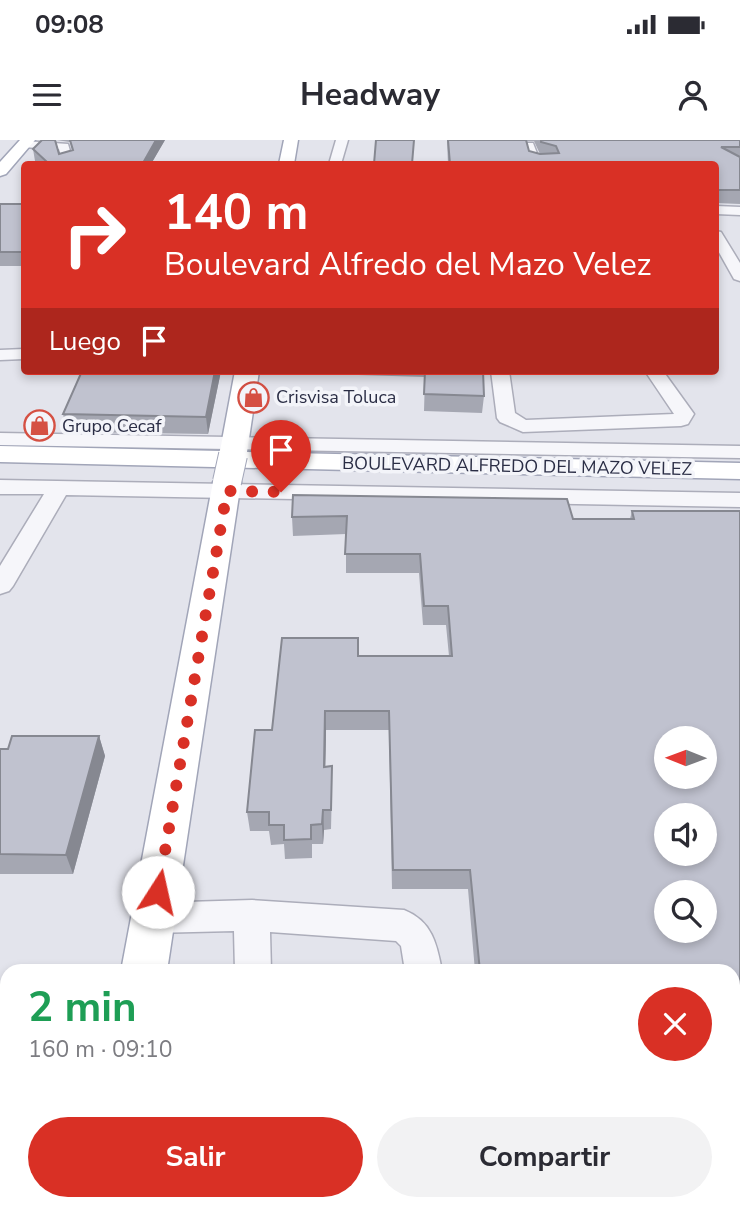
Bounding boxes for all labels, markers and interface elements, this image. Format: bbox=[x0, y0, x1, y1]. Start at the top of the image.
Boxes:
text: 09:08 bbox=[35, 7, 104, 42]
text: Headway bbox=[300, 73, 440, 116]
icon: menu bbox=[28, 76, 66, 114]
icon: person bbox=[674, 76, 712, 114]
text: 140 m bbox=[164, 179, 308, 246]
icon: right bbox=[49, 189, 140, 280]
text: Boulevard Alfredo del Mazo Velez bbox=[164, 243, 651, 286]
icon: arrive bbox=[135, 322, 173, 360]
text: Luego bbox=[49, 324, 121, 359]
shop icon: Crisvisa Toluca bbox=[236, 380, 270, 414]
place label: Crisvisa Toluca bbox=[276, 385, 396, 409]
shop icon: Grupo Cecaf bbox=[22, 409, 56, 443]
place label: Grupo Cecaf bbox=[62, 414, 163, 438]
pin bbox=[251, 420, 311, 492]
icon: arrive bbox=[262, 431, 300, 469]
street label: BOULEVARD ALFREDO DEL MAZO VELEZ bbox=[342, 451, 693, 481]
north arrow bbox=[654, 726, 718, 789]
map controls bbox=[654, 726, 717, 943]
button: sound bbox=[654, 803, 717, 866]
position arrow bbox=[121, 855, 195, 929]
button: search bbox=[654, 880, 717, 943]
text: 2 min bbox=[28, 979, 137, 1036]
button: close bbox=[638, 987, 712, 1061]
text: 160 m · 09:10 bbox=[28, 1034, 173, 1065]
button: Salir bbox=[28, 1117, 363, 1197]
button: Compartir bbox=[377, 1117, 712, 1197]

